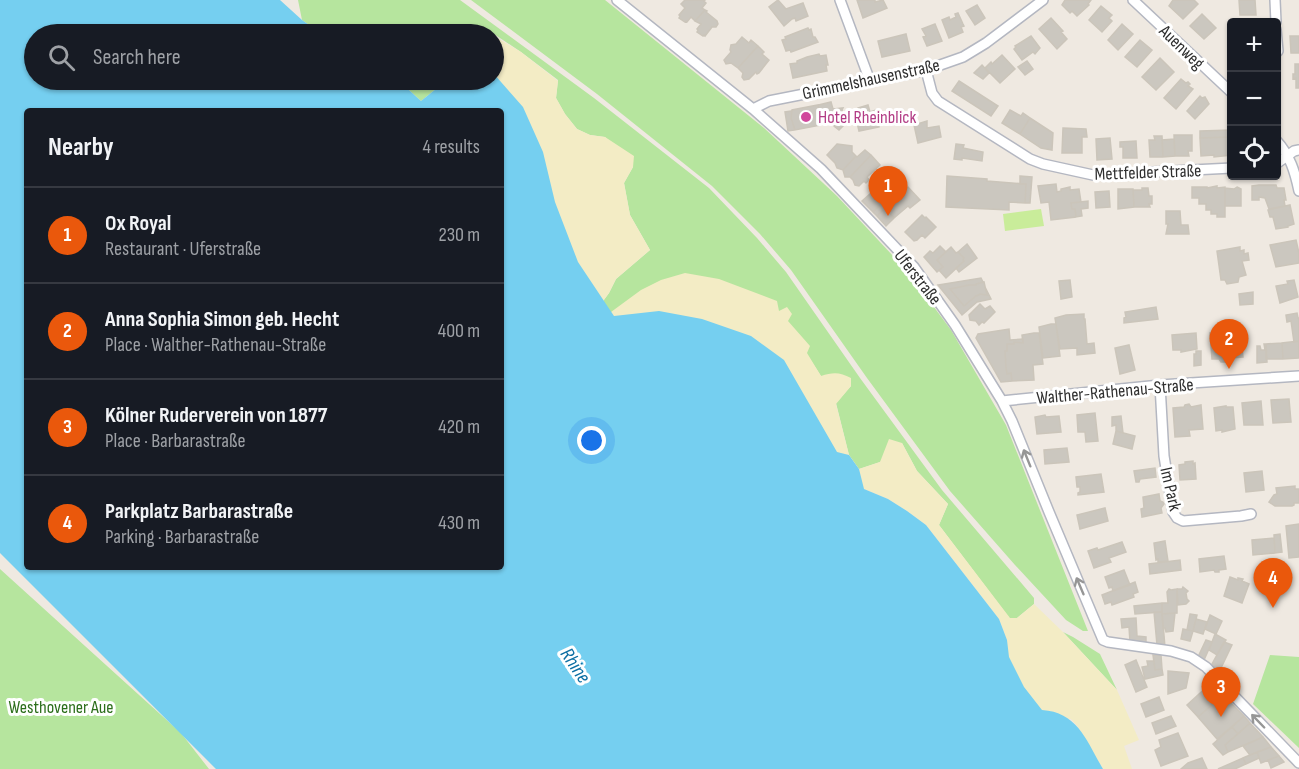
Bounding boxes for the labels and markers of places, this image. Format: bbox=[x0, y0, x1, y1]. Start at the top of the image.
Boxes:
place label: Hotel Rheinblick bbox=[818, 107, 916, 128]
marker: Hotel Rheinblick bbox=[799, 110, 813, 124]
pin: 1 bbox=[868, 166, 908, 216]
pin: 2 bbox=[1210, 320, 1248, 369]
pin: 4 bbox=[1254, 558, 1292, 608]
pin: 3 bbox=[1202, 668, 1240, 717]

